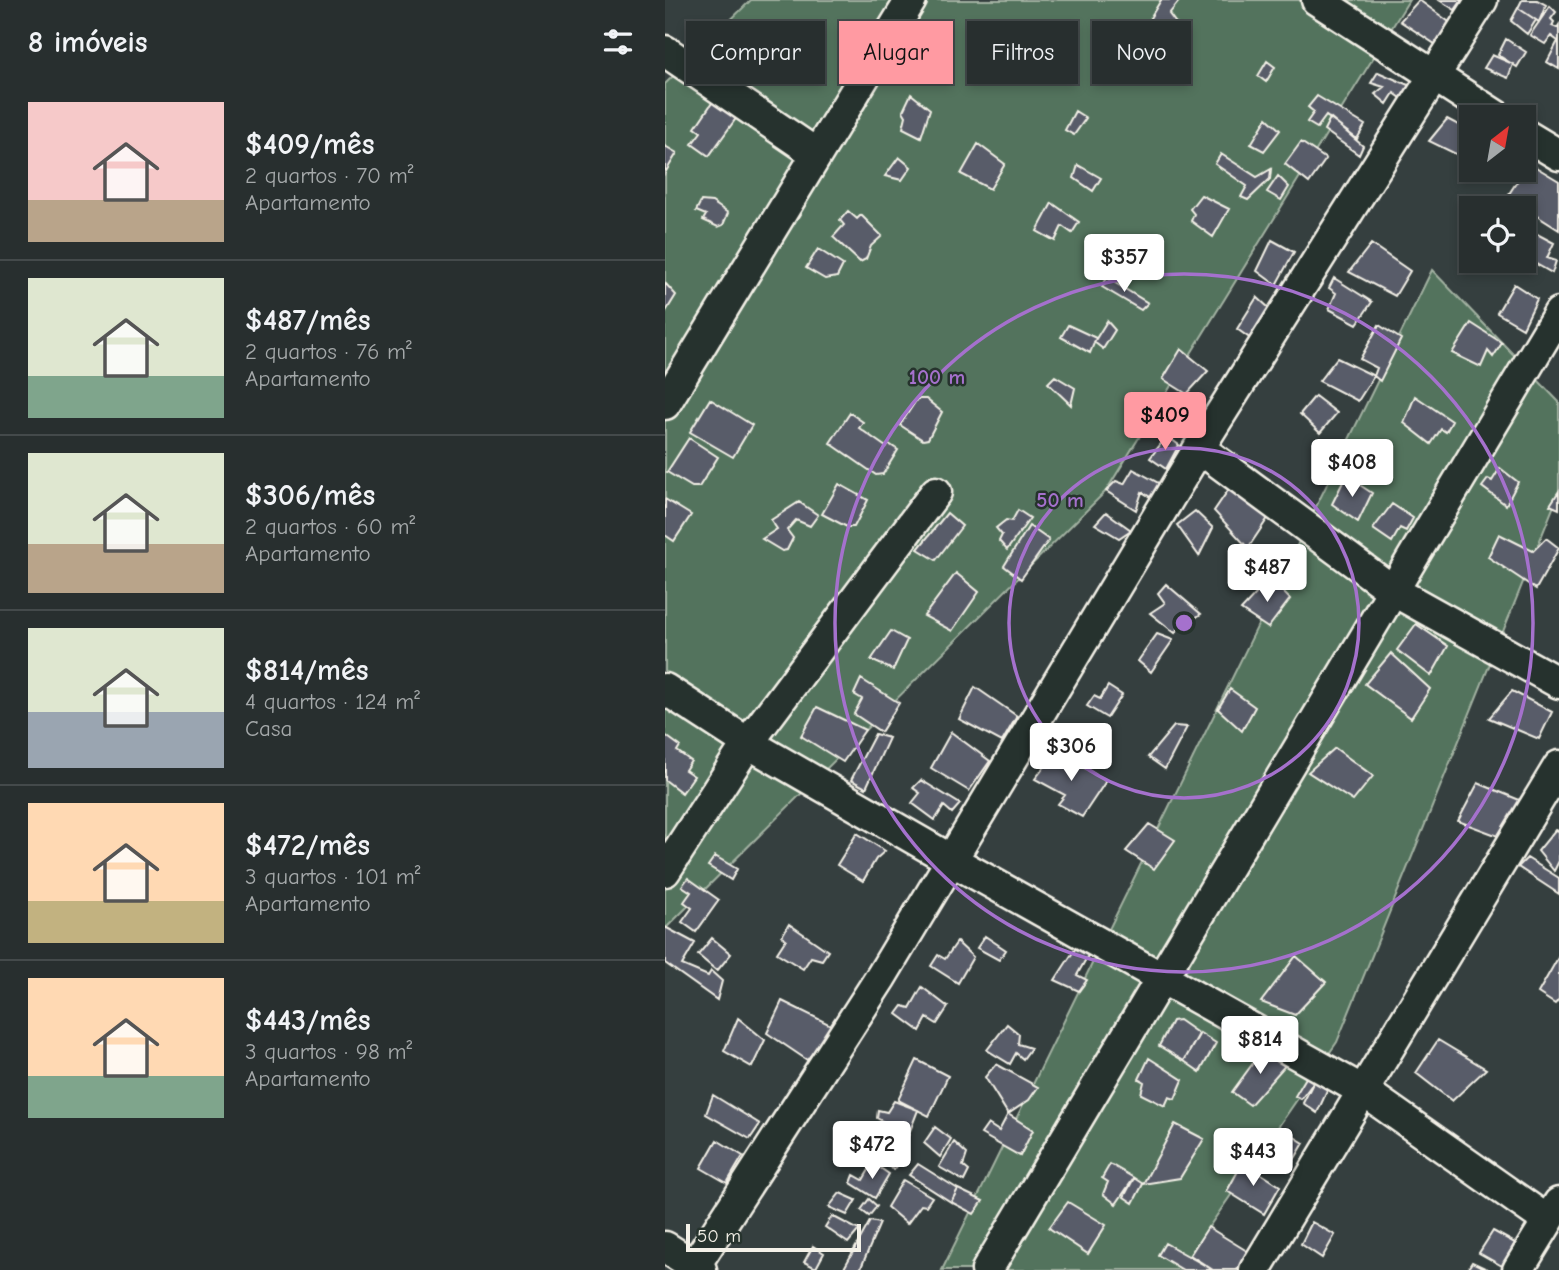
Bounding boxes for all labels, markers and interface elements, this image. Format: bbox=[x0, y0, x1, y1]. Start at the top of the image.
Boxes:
chip: Comprar bbox=[686, 21, 825, 84]
chip: Alugar bbox=[839, 21, 953, 84]
chip: Filtros bbox=[967, 21, 1078, 84]
chip: Novo bbox=[1092, 21, 1191, 84]
icon: filters bbox=[599, 23, 637, 61]
text: 8 imóveis bbox=[28, 25, 148, 60]
north arrow bbox=[1459, 105, 1537, 182]
map controls bbox=[1459, 105, 1536, 273]
text: $409/mês bbox=[245, 127, 374, 162]
icon: home bbox=[84, 130, 168, 214]
text: 2 quartos · 70 m² bbox=[245, 162, 414, 189]
text: Apartamento bbox=[245, 189, 371, 216]
button: locate bbox=[1459, 196, 1536, 273]
pin: $357 bbox=[1083, 234, 1165, 294]
text: $357 bbox=[1100, 243, 1148, 270]
text: $487/mês bbox=[245, 303, 371, 338]
icon: home bbox=[84, 306, 168, 390]
text: 2 quartos · 76 m² bbox=[245, 338, 412, 365]
text: Apartamento bbox=[245, 365, 371, 392]
text: 100 m bbox=[909, 365, 965, 389]
pin: $409 bbox=[1124, 392, 1206, 452]
text: $409 bbox=[1140, 401, 1190, 428]
pin: $408 bbox=[1311, 440, 1393, 499]
text: $408 bbox=[1327, 448, 1377, 475]
text: $306/mês bbox=[245, 478, 375, 513]
icon: home bbox=[84, 481, 168, 565]
text: 50 m bbox=[1036, 488, 1084, 512]
text: 2 quartos · 60 m² bbox=[245, 513, 415, 540]
text: Apartamento bbox=[245, 540, 371, 567]
pin: $487 bbox=[1226, 544, 1308, 604]
text: $487 bbox=[1244, 553, 1290, 580]
centre of rings bbox=[1172, 611, 1196, 635]
text: $814/mês bbox=[245, 653, 368, 688]
icon: home bbox=[84, 656, 168, 740]
text: 4 quartos · 124 m² bbox=[245, 688, 420, 715]
text: Casa bbox=[245, 715, 292, 742]
pin: $306 bbox=[1030, 724, 1112, 783]
text: $306 bbox=[1046, 732, 1096, 759]
text: $472/mês bbox=[245, 828, 370, 863]
icon: home bbox=[84, 831, 168, 915]
text: 3 quartos · 101 m² bbox=[245, 863, 421, 890]
text: Apartamento bbox=[245, 890, 371, 917]
text: $443/mês bbox=[245, 1003, 371, 1038]
icon: home bbox=[84, 1006, 168, 1090]
pin: $814 bbox=[1219, 1016, 1301, 1076]
text: $814 bbox=[1237, 1025, 1283, 1052]
text: 3 quartos · 98 m² bbox=[245, 1038, 412, 1065]
text: Apartamento bbox=[245, 1065, 371, 1092]
pin: $472 bbox=[831, 1122, 913, 1181]
pin: $443 bbox=[1212, 1128, 1294, 1188]
text: $472 bbox=[849, 1130, 895, 1157]
text: $443 bbox=[1230, 1137, 1276, 1164]
scale bar bbox=[686, 1221, 861, 1253]
text: 50 m bbox=[697, 1225, 741, 1247]

